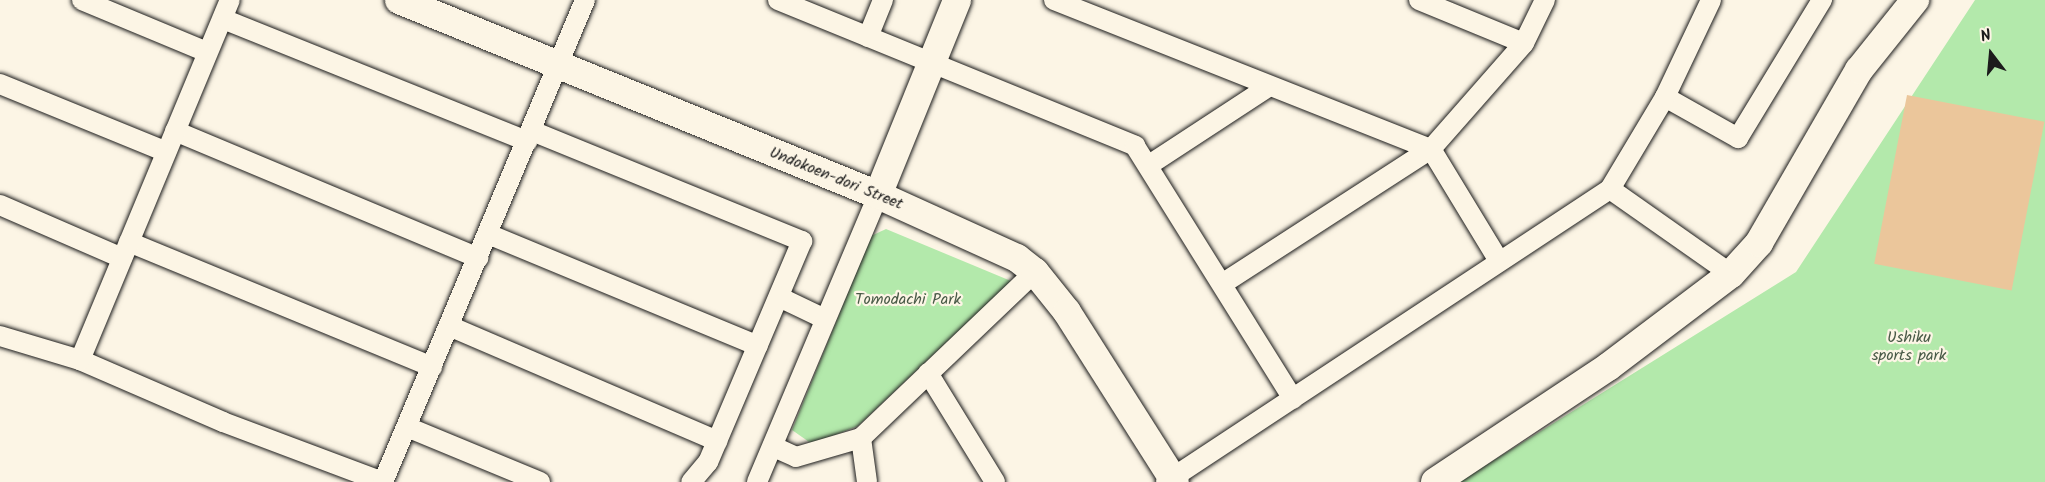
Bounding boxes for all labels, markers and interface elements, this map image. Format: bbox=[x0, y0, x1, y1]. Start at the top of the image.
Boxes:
text: N bbox=[1978, 23, 1994, 50]
north arrow bbox=[1961, 24, 2021, 84]
street label: Undokoen-dori Street bbox=[766, 143, 906, 215]
park label: Tomodachi Park bbox=[855, 290, 961, 310]
park label: Ushiku sports park bbox=[1872, 328, 1946, 366]

